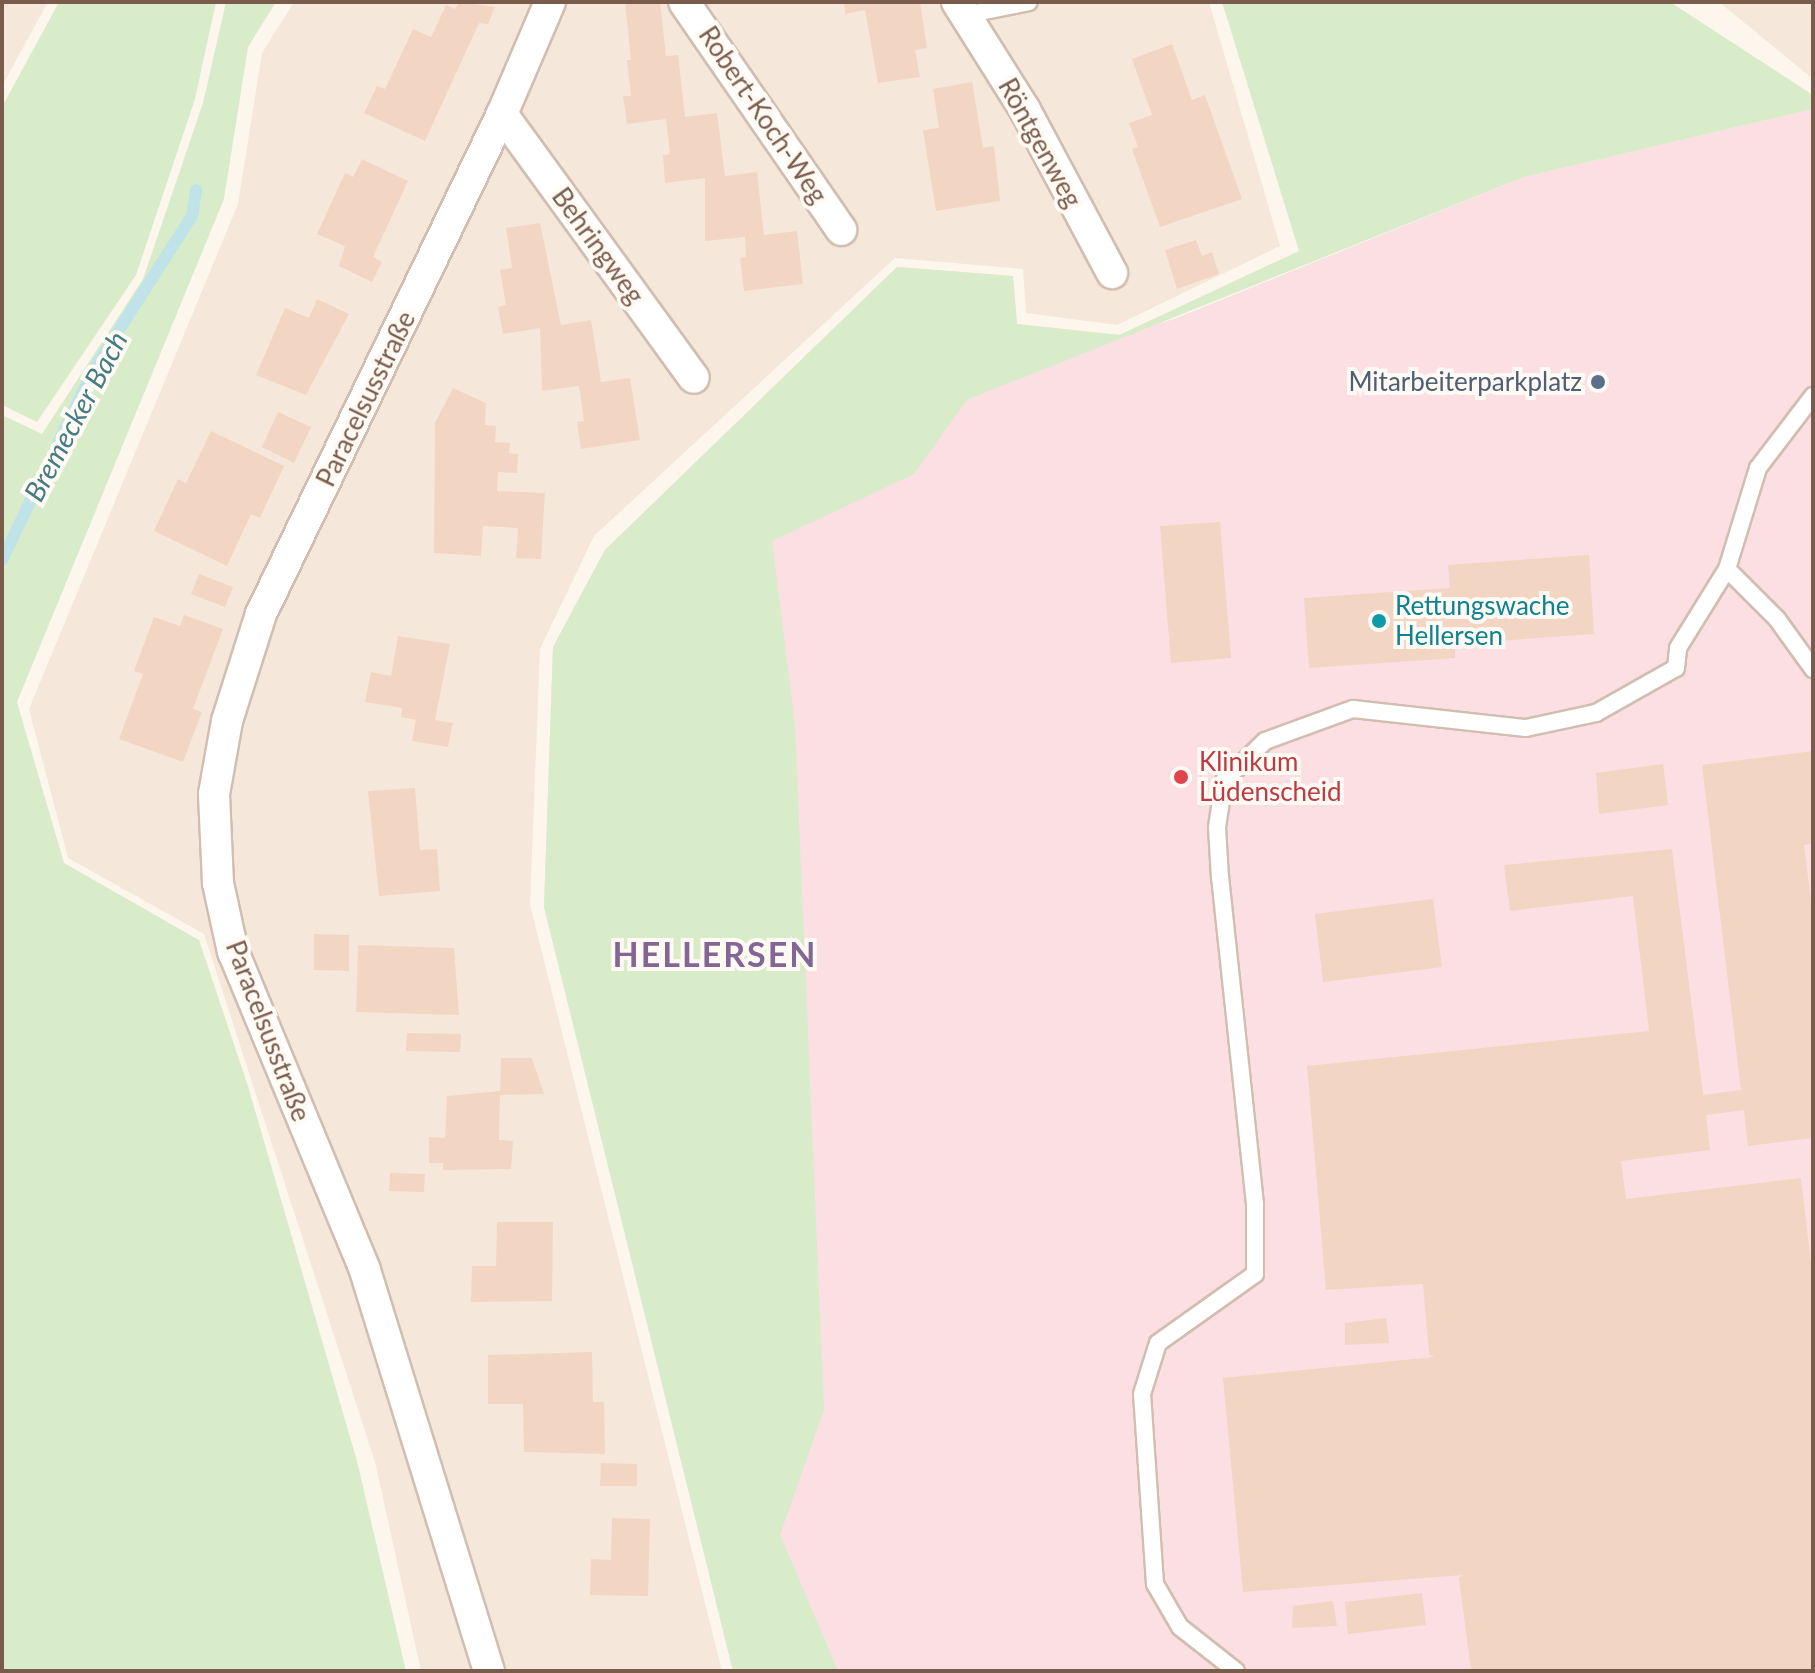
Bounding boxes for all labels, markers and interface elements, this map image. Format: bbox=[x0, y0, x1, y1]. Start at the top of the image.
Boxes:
street label: Robert-Koch-Weg bbox=[692, 21, 834, 209]
street label: Röntgenweg bbox=[992, 73, 1088, 213]
street label: Behringweg bbox=[545, 182, 651, 310]
street label: Paracelsusstraße bbox=[310, 306, 422, 492]
water label: Bremecker Bach bbox=[16, 325, 134, 507]
place label: Mitarbeiterparkplatz bbox=[1348, 366, 1582, 398]
marker: Mitarbeiterparkplatz bbox=[1589, 373, 1607, 391]
place label: Rettungswache Hellersen bbox=[1395, 590, 1569, 652]
marker: Rettungswache Hellersen bbox=[1370, 612, 1388, 630]
place label: Klinikum Lüdenscheid bbox=[1199, 746, 1342, 808]
marker: Klinikum Lüdenscheid bbox=[1170, 766, 1192, 788]
district label: HELLERSEN bbox=[613, 934, 817, 974]
street label: Paracelsusstraße bbox=[219, 936, 317, 1126]

